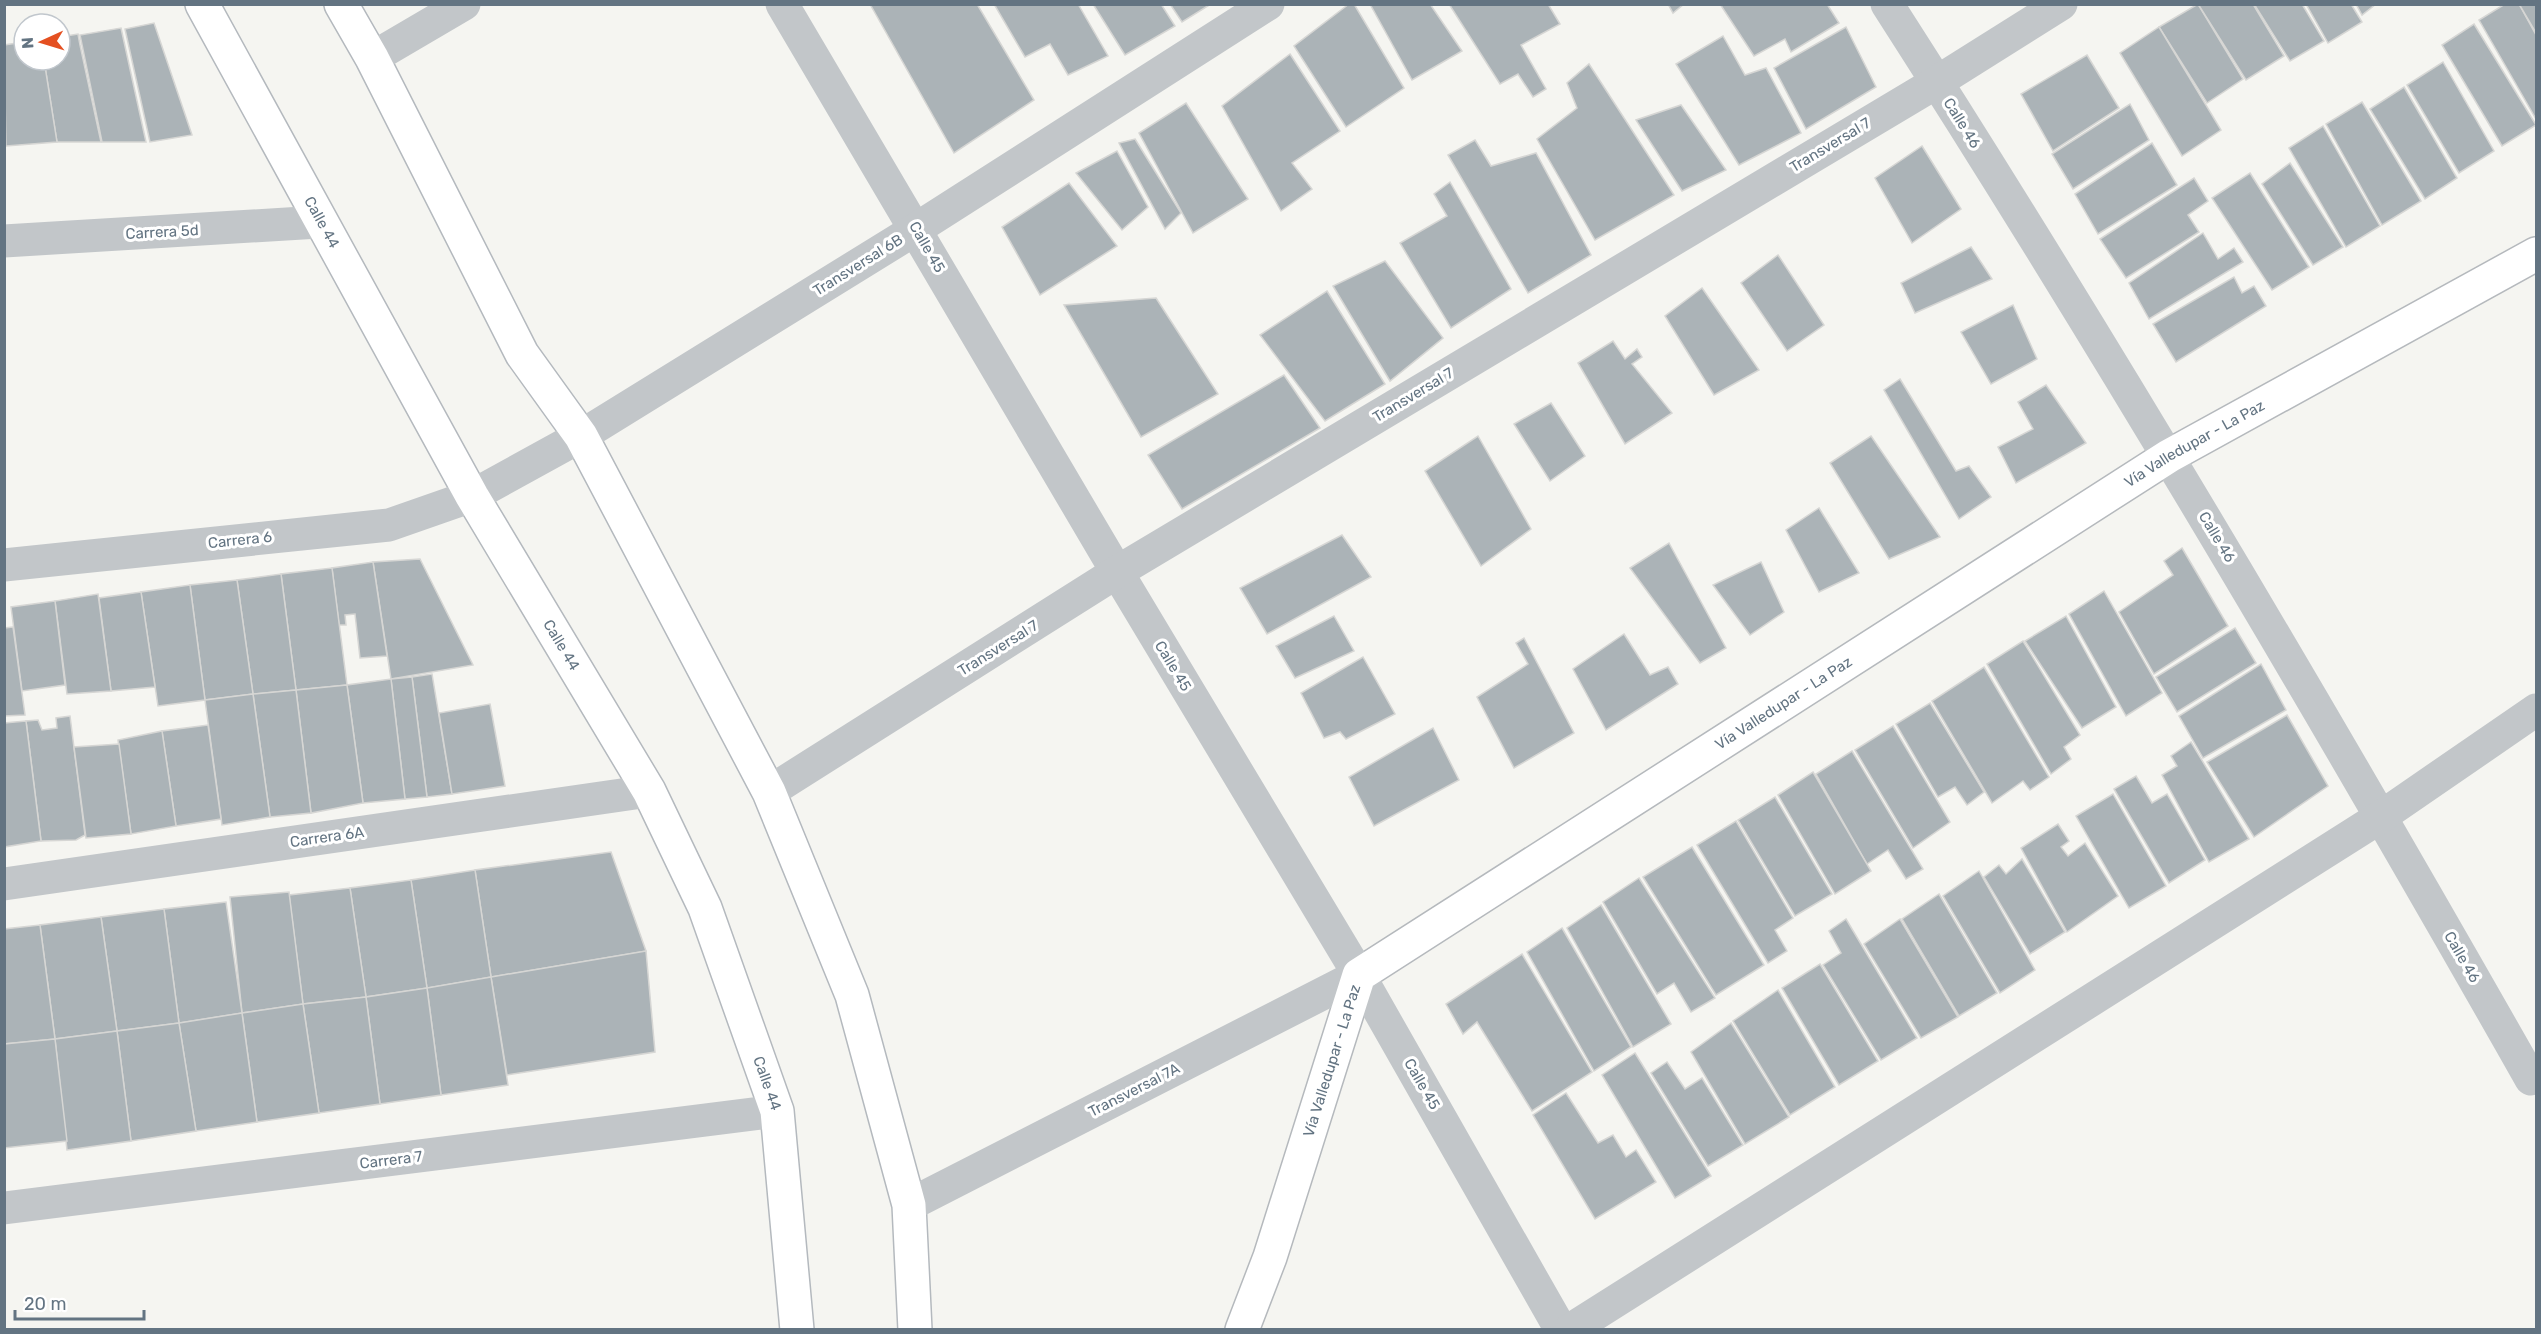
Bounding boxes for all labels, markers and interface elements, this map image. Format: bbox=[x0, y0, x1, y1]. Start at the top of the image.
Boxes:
north arrow bbox=[12, 12, 72, 72]
text: N bbox=[18, 37, 37, 49]
street label: Calle 46 bbox=[1940, 94, 1984, 152]
street label: Transversal 7 bbox=[1786, 114, 1874, 176]
street label: Calle 44 bbox=[300, 193, 343, 251]
street label: Calle 45 bbox=[905, 218, 949, 276]
street label: Carrera 5d bbox=[125, 221, 199, 243]
street label: Transversal 6B bbox=[810, 230, 906, 300]
street label: Transversal 7 bbox=[1369, 364, 1457, 426]
street label: Vía Valledupar - La Paz bbox=[2121, 396, 2268, 491]
street label: Calle 46 bbox=[2195, 508, 2239, 566]
street label: Carrera 6 bbox=[207, 528, 273, 552]
street label: Calle 44 bbox=[539, 616, 584, 674]
street label: Transversal 7 bbox=[955, 616, 1042, 680]
street label: Calle 45 bbox=[1151, 637, 1195, 695]
street label: Vía Valledupar - La Paz bbox=[1712, 652, 1856, 754]
street label: Carrera 6A bbox=[289, 823, 365, 851]
street label: Calle 46 bbox=[2440, 928, 2484, 986]
street label: Vía Valledupar - La Paz bbox=[1299, 982, 1365, 1139]
street label: Calle 44 bbox=[749, 1054, 785, 1113]
street label: Calle 45 bbox=[1400, 1055, 1444, 1113]
street label: Transversal 7A bbox=[1085, 1059, 1183, 1121]
street label: Carrera 7 bbox=[359, 1147, 424, 1173]
scale bar bbox=[15, 1283, 144, 1321]
text: 20 m bbox=[24, 1293, 66, 1315]

